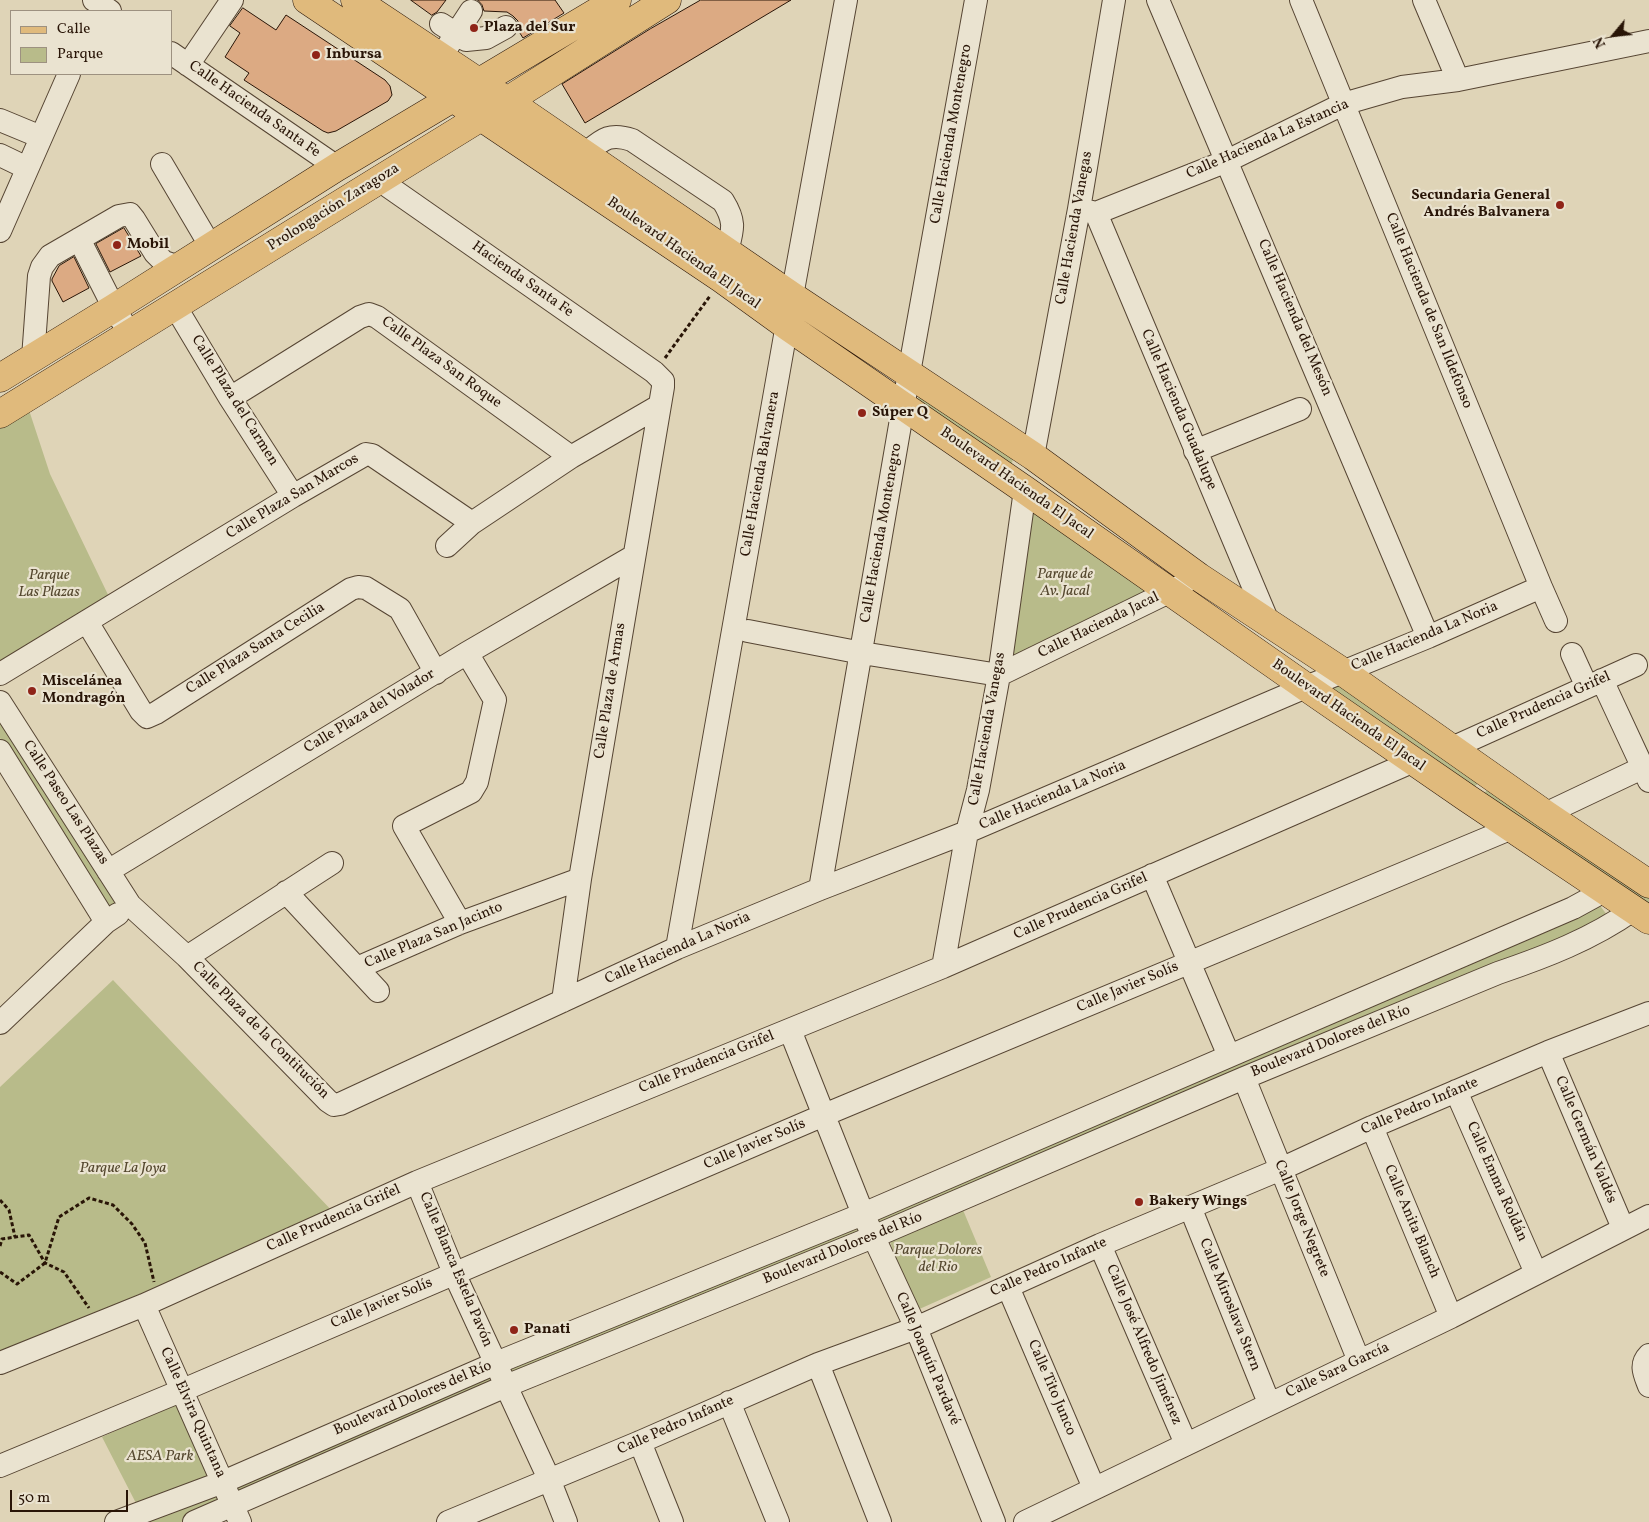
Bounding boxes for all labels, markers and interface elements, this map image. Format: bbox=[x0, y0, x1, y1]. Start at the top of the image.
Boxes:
legend bbox=[10, 10, 172, 75]
north arrow bbox=[1589, 10, 1639, 60]
text: Calle bbox=[57, 19, 90, 40]
place label: Plaza del Sur bbox=[484, 19, 575, 37]
marker: Plaza del Sur bbox=[468, 22, 480, 34]
text: N bbox=[1590, 33, 1611, 51]
street label: Calle Hacienda Montenegro bbox=[927, 43, 977, 225]
text: Parque bbox=[57, 44, 103, 65]
place label: Inbursa bbox=[326, 46, 382, 64]
marker: Inbursa bbox=[310, 49, 322, 61]
street label: Calle Hacienda Santa Fe bbox=[185, 58, 323, 162]
street label: Calle Hacienda La Estancia bbox=[1184, 96, 1352, 184]
street label: Calle Hacienda Vanegas bbox=[1053, 150, 1097, 306]
street label: Prolongación Zaragoza bbox=[265, 160, 403, 256]
place label: Secundaria General Andrés Balvanera bbox=[1411, 187, 1550, 222]
street label: Boulevard Hacienda El Jacal bbox=[603, 194, 763, 314]
marker: Secundaria General Andrés Balvanera bbox=[1554, 199, 1566, 211]
street label: Calle Hacienda de San Ildefonso bbox=[1380, 211, 1476, 411]
place label: Mobil bbox=[127, 236, 169, 254]
street label: Calle Hacienda del Mesón bbox=[1253, 237, 1335, 399]
street label: Hacienda Santa Fe bbox=[468, 238, 576, 322]
marker: Mobil bbox=[111, 239, 123, 251]
street label: Calle Plaza San Roque bbox=[377, 313, 505, 413]
street label: Calle Hacienda Guadalupe bbox=[1136, 327, 1220, 493]
street label: Calle Plaza del Carmen bbox=[186, 332, 282, 470]
street label: Calle Hacienda Balvanera bbox=[738, 390, 784, 558]
place label: Súper Q bbox=[872, 404, 928, 422]
marker: Súper Q bbox=[856, 407, 868, 419]
street label: Boulevard Hacienda El Jacal bbox=[936, 424, 1096, 544]
street label: Calle Hacienda Montenegro bbox=[857, 442, 907, 624]
street label: Calle Plaza San Marcos bbox=[223, 450, 363, 544]
park label: Parque de Av. Jacal bbox=[1037, 566, 1093, 601]
park label: Parque Las Plazas bbox=[18, 567, 80, 602]
street label: Calle Hacienda Jacal bbox=[1036, 589, 1162, 663]
street label: Calle Hacienda La Noria bbox=[1349, 598, 1501, 676]
street label: Calle Plaza Santa Cecilia bbox=[183, 599, 329, 699]
street label: Calle Plaza de Armas bbox=[591, 622, 631, 760]
street label: Calle Hacienda Vanegas bbox=[966, 651, 1010, 807]
street label: Boulevard Hacienda El Jacal bbox=[1268, 656, 1428, 776]
street label: Calle Plaza del Volador bbox=[301, 666, 439, 758]
street label: Calle Prudencia Grifel bbox=[1474, 668, 1614, 744]
place label: Miscelánea Mondragón bbox=[42, 673, 125, 708]
marker: Miscelánea Mondragón bbox=[26, 685, 38, 697]
street label: Calle Paseo Las Plazas bbox=[18, 738, 112, 868]
street label: Calle Hacienda La Noria bbox=[977, 757, 1129, 835]
street label: Calle Prudencia Grifel bbox=[1011, 869, 1151, 945]
street label: Calle Plaza San Jacinto bbox=[362, 899, 506, 973]
street label: Calle Hacienda La Noria bbox=[602, 909, 754, 989]
street label: Calle Javier Solís bbox=[1074, 958, 1182, 1018]
street label: Calle Plaza de la Contitución bbox=[188, 959, 332, 1103]
street label: Boulevard Dolores del Río bbox=[1249, 1002, 1413, 1082]
street label: Calle Prudencia Grifel bbox=[637, 1028, 777, 1098]
street label: Calle Pedro Infante bbox=[1359, 1074, 1481, 1140]
street label: Calle Germán Valdés bbox=[1550, 1074, 1620, 1206]
street label: Calle Javier Solís bbox=[701, 1115, 809, 1175]
street label: Calle Emma Roldán bbox=[1461, 1119, 1531, 1245]
street label: Calle Jorge Negrete bbox=[1269, 1158, 1333, 1280]
park label: Parque La Joya bbox=[80, 1160, 166, 1178]
street label: Calle Anita Blanch bbox=[1379, 1163, 1443, 1281]
street label: Calle Prudencia Grifel bbox=[264, 1181, 404, 1257]
street label: Calle Blanca Estela Pavón bbox=[414, 1190, 496, 1350]
place label: Bakery Wings bbox=[1149, 1193, 1247, 1211]
marker: Bakery Wings bbox=[1133, 1196, 1145, 1208]
street label: Boulevard Dolores del Río bbox=[761, 1209, 925, 1289]
street label: Calle Pedro Infante bbox=[988, 1234, 1110, 1302]
street label: Calle Miroslava Stern bbox=[1194, 1236, 1264, 1374]
park label: Parque Dolores del Rio bbox=[894, 1242, 982, 1277]
street label: Calle José Alfredo Jiménez bbox=[1101, 1262, 1185, 1428]
street label: Calle Javier Solís bbox=[328, 1274, 436, 1334]
street label: Calle Joaquín Pardavé bbox=[891, 1290, 963, 1428]
place label: Panati bbox=[524, 1321, 571, 1339]
marker: Panati bbox=[508, 1324, 520, 1336]
street label: Calle Tito Junco bbox=[1023, 1338, 1079, 1438]
street label: Calle Sara García bbox=[1283, 1339, 1393, 1403]
street label: Calle Elvira Quintana bbox=[155, 1345, 229, 1481]
street label: Boulevard Dolores del Río bbox=[331, 1357, 495, 1441]
street label: Calle Pedro Infante bbox=[615, 1392, 737, 1460]
park label: AESA Park bbox=[127, 1448, 193, 1466]
scale bar bbox=[12, 1480, 130, 1512]
text: 50 m bbox=[18, 1488, 50, 1509]

